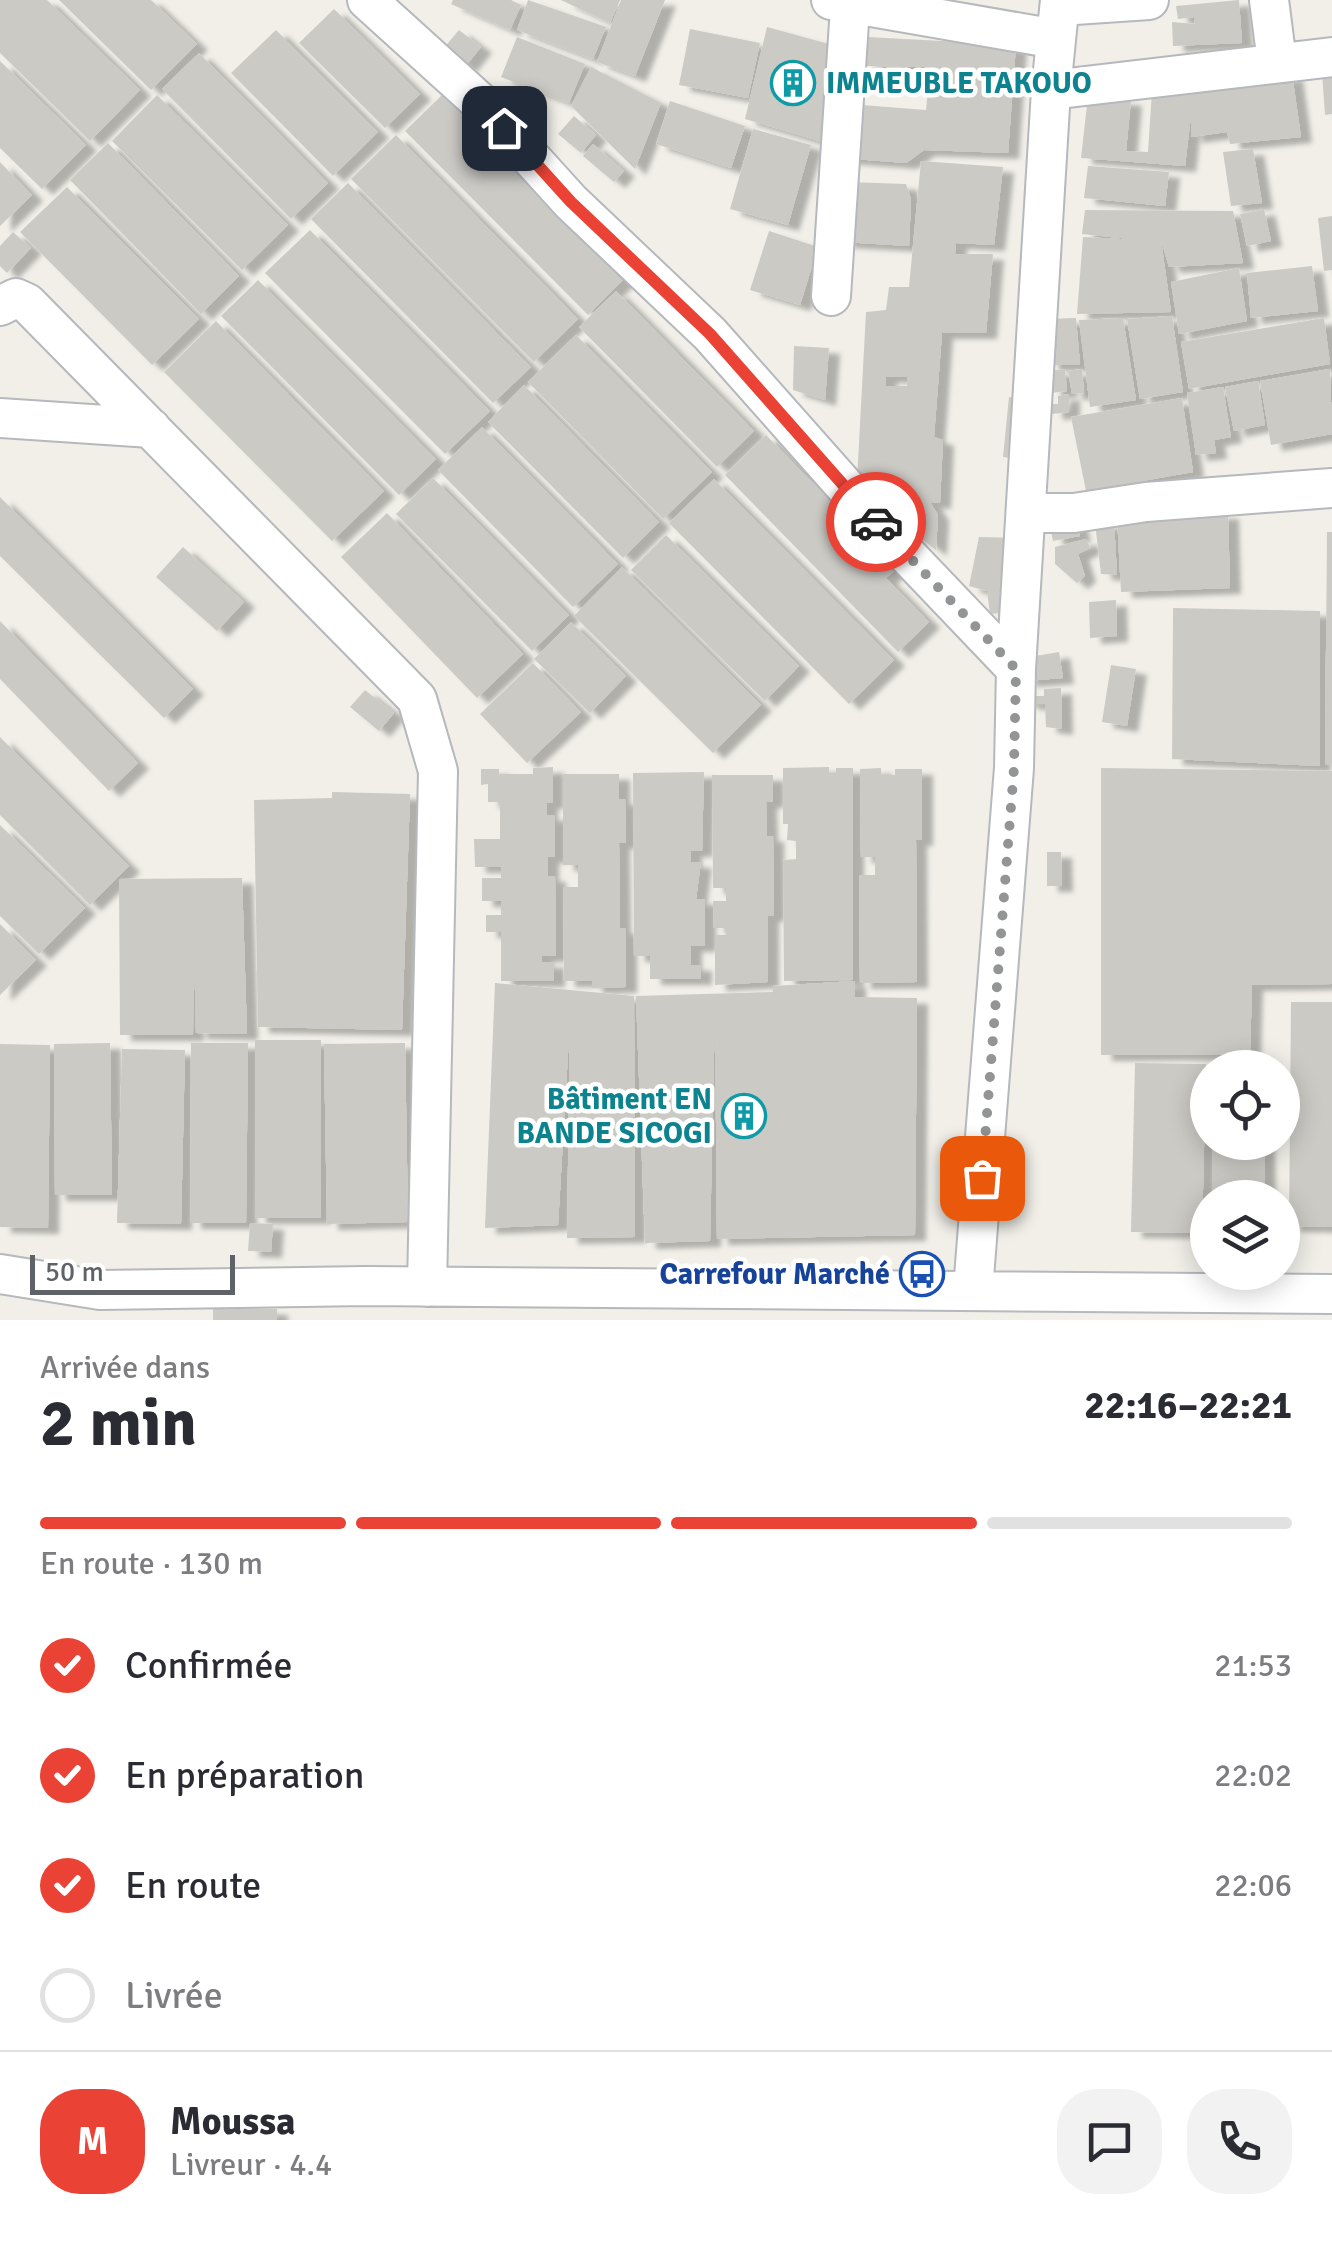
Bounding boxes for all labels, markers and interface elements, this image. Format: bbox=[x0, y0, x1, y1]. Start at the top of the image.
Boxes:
building icon: IMMEUBLE TAKOUO bbox=[770, 60, 816, 106]
place label: IMMEUBLE TAKOUO bbox=[826, 65, 1092, 102]
pin bbox=[462, 86, 547, 171]
icon: home bbox=[477, 101, 532, 156]
courier bbox=[826, 472, 926, 572]
icon: car bbox=[849, 495, 904, 550]
map controls bbox=[1190, 1050, 1300, 1290]
button: locate bbox=[1190, 1050, 1300, 1160]
place label: Bâtiment EN BANDE SICOGI bbox=[516, 1081, 712, 1152]
building icon: Bâtiment EN BANDE SICOGI bbox=[721, 1093, 767, 1139]
pin bbox=[940, 1136, 1025, 1221]
icon: bag bbox=[955, 1151, 1010, 1206]
button: layers bbox=[1190, 1180, 1300, 1290]
scale bar bbox=[30, 1250, 235, 1294]
bus stop icon: Carrefour Marché bbox=[899, 1251, 945, 1297]
text: 50 m bbox=[45, 1255, 104, 1289]
place label: Carrefour Marché bbox=[659, 1256, 890, 1293]
text: Arrivée dans bbox=[40, 1348, 210, 1387]
text: 22:16–22:21 bbox=[1084, 1382, 1292, 1429]
text: 2 min bbox=[40, 1384, 197, 1464]
text: En route · 130 m bbox=[40, 1544, 263, 1583]
icon: check bbox=[40, 1638, 95, 1693]
text: Confirmée bbox=[125, 1642, 293, 1689]
text: 21:53 bbox=[1214, 1646, 1292, 1685]
icon: check bbox=[40, 1748, 95, 1803]
text: En préparation bbox=[125, 1752, 364, 1799]
text: 22:02 bbox=[1214, 1756, 1292, 1795]
icon: check bbox=[40, 1858, 95, 1913]
text: En route bbox=[125, 1862, 261, 1909]
text: 22:06 bbox=[1214, 1866, 1292, 1905]
text: Livrée bbox=[125, 1972, 223, 2019]
button: chat bbox=[1057, 2089, 1162, 2194]
button: phone bbox=[1187, 2089, 1292, 2194]
text: Moussa bbox=[170, 2098, 296, 2145]
text: M bbox=[77, 2118, 108, 2165]
text: Livreur · 4.4 bbox=[170, 2145, 332, 2184]

